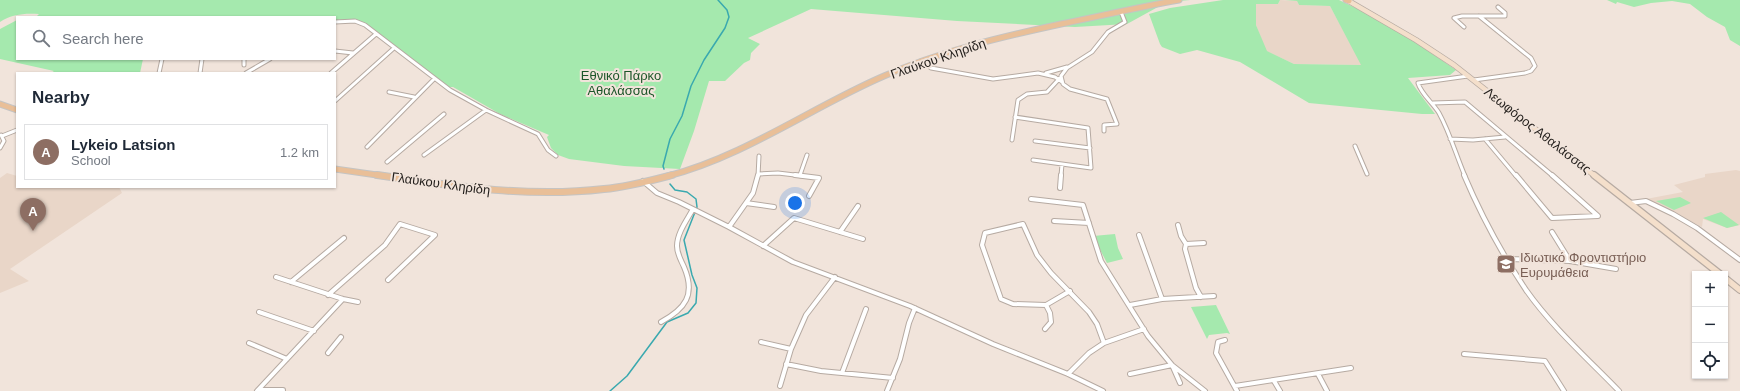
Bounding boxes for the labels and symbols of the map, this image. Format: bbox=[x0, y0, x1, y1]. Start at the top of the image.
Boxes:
street label: Γλαύκου Κληρίδη bbox=[889, 35, 988, 82]
park label: Εθνικό Πάρκο Αθαλάσσας bbox=[581, 68, 661, 98]
street label: Λεωφόρος Αθαλάσσας bbox=[1481, 84, 1594, 177]
street label: Γλαύκου Κληρίδη bbox=[391, 169, 491, 198]
your location bbox=[785, 193, 805, 213]
pin: A bbox=[20, 198, 46, 231]
place label: Ιδιωτικό Φροντιστήριο Ευρυμάθεια bbox=[1520, 250, 1646, 280]
school or university icon: Ιδιωτικό Φροντιστήριο Ευρυμάθεια bbox=[1495, 253, 1517, 275]

